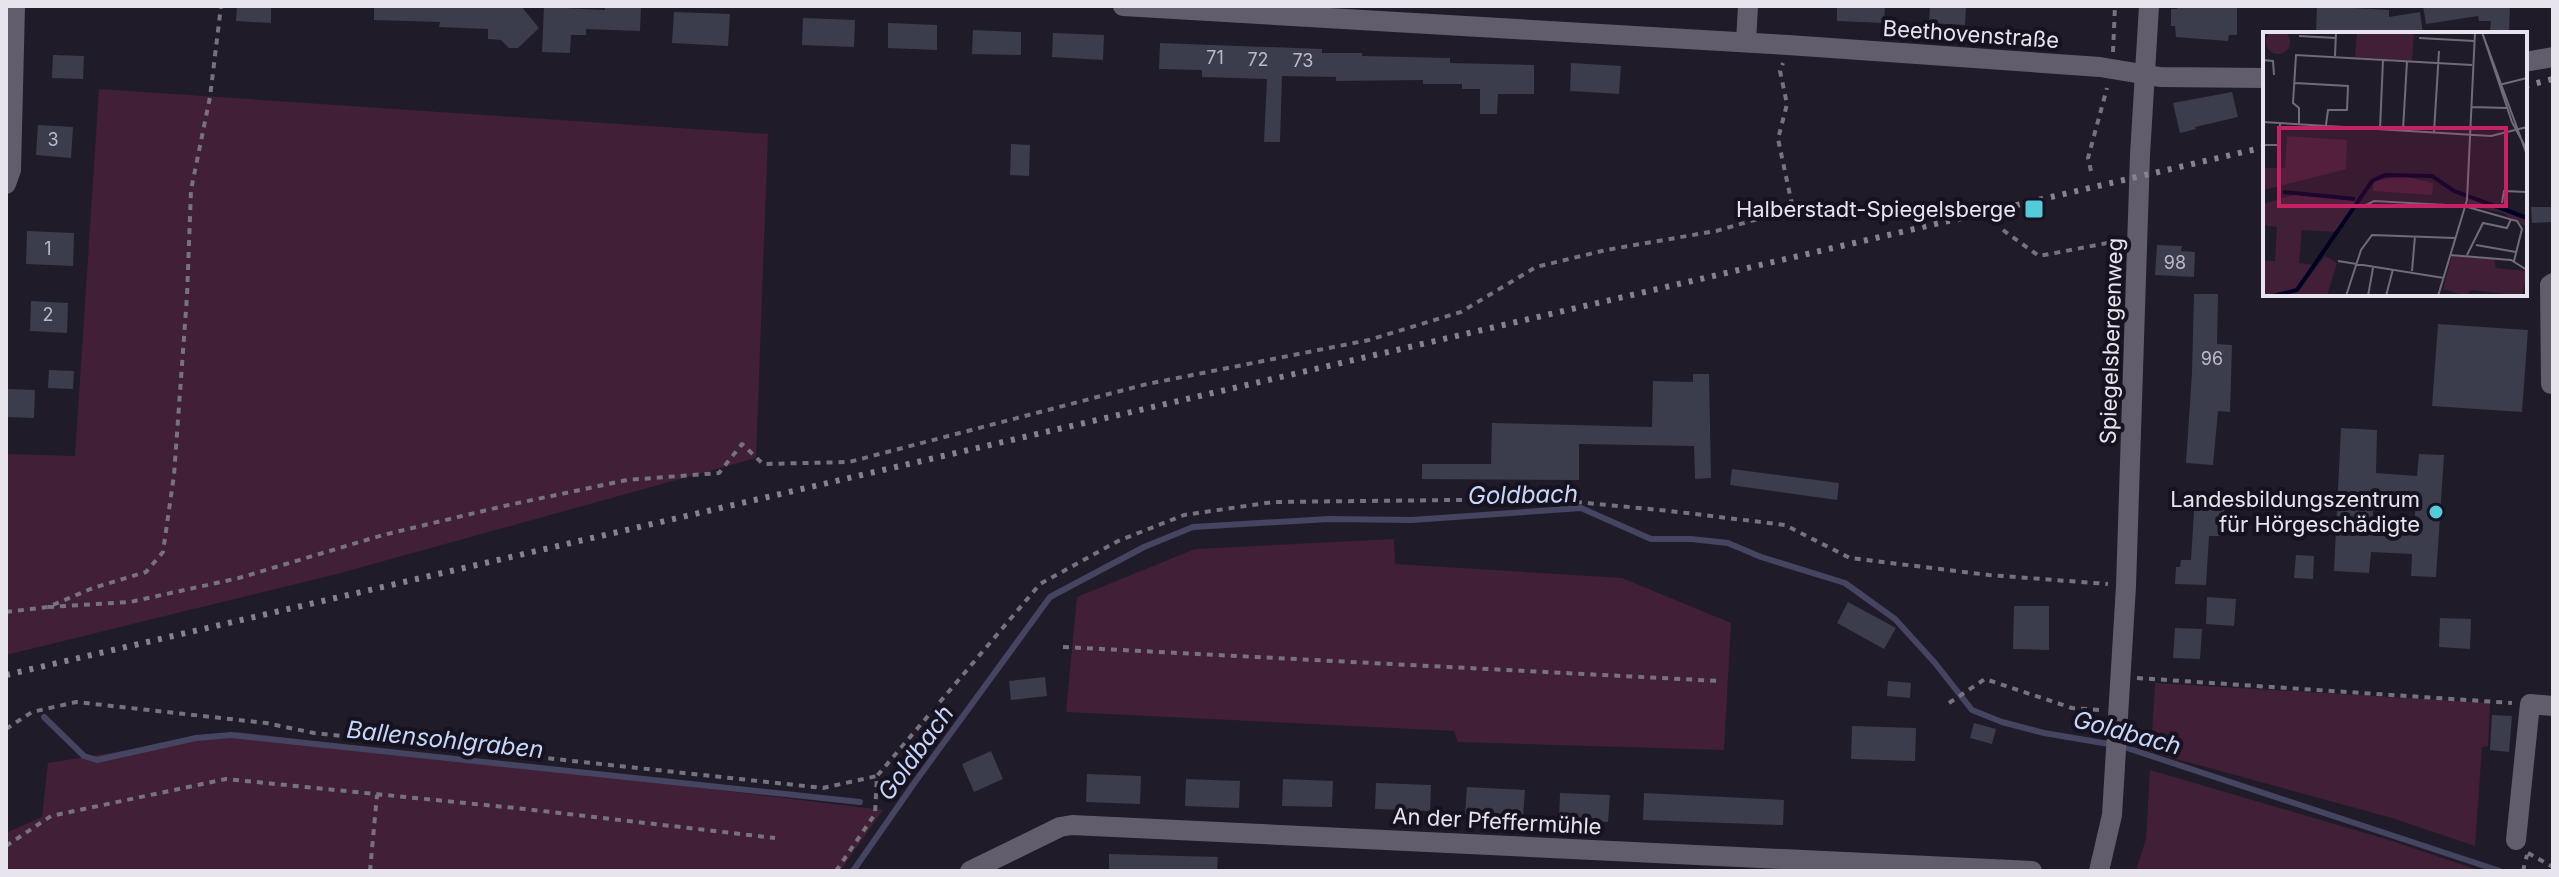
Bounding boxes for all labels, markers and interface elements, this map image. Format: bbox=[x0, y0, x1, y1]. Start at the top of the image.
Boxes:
street label: Beethovenstraße bbox=[1882, 15, 2060, 53]
inset map bbox=[2263, 32, 2527, 296]
house number: 71 bbox=[1206, 47, 1224, 68]
house number: 72 bbox=[1247, 49, 1269, 70]
house number: 73 bbox=[1292, 50, 1314, 71]
house number: 3 bbox=[47, 129, 59, 150]
place label: Halberstadt-Spiegelsberge bbox=[1736, 196, 2016, 222]
marker: Halberstadt-Spiegelsberge bbox=[2023, 198, 2045, 220]
street label: Spiegelsbergenweg bbox=[2094, 237, 2128, 445]
house number: 1 bbox=[44, 238, 52, 259]
house number: 98 bbox=[2164, 252, 2186, 273]
house number: 2 bbox=[43, 304, 53, 325]
house number: 96 bbox=[2201, 348, 2223, 369]
water label: Goldbach bbox=[1468, 479, 1578, 510]
place label: Landesbildungszentrum für Hörgeschädigte bbox=[2170, 486, 2420, 537]
marker: Landesbildungszentrum für Hörgeschädigte bbox=[2427, 503, 2445, 521]
water label: Goldbach bbox=[871, 700, 960, 806]
water label: Goldbach bbox=[2070, 704, 2184, 761]
water label: Ballensohlgraben bbox=[345, 715, 545, 764]
street label: An der Pfeffermühle bbox=[1392, 803, 1602, 839]

